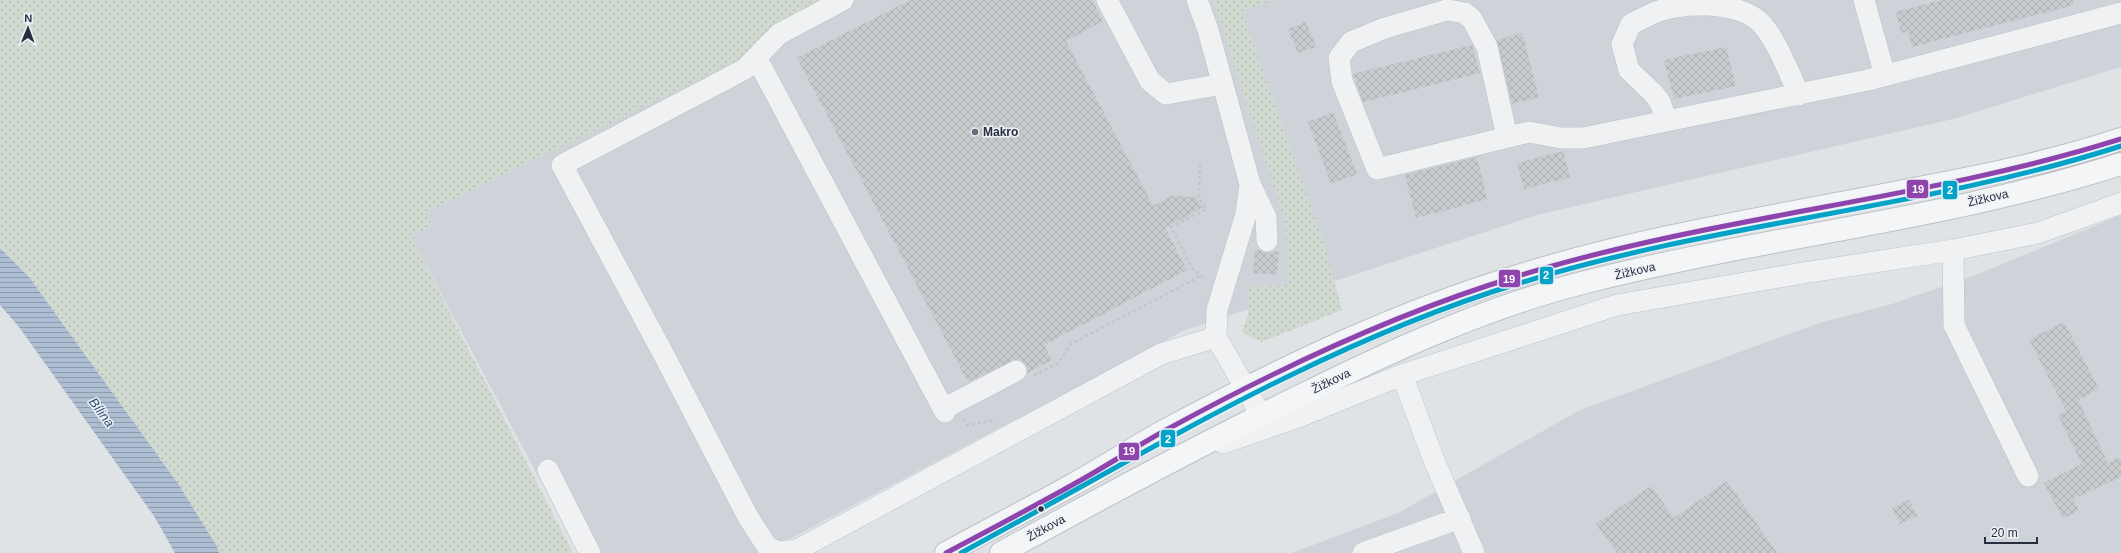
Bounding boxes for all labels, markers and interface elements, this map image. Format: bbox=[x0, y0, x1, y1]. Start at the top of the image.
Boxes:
north arrow bbox=[8, 8, 48, 48]
text: N bbox=[24, 12, 32, 24]
place label: Makro bbox=[983, 125, 1018, 139]
marker: Makro bbox=[970, 127, 980, 137]
line badge: 19 bbox=[1906, 179, 1929, 199]
line badge: 2 bbox=[1942, 180, 1958, 200]
text: 19 bbox=[1912, 183, 1924, 195]
text: 2 bbox=[1947, 184, 1953, 196]
street label: Žižkova bbox=[1966, 185, 2010, 209]
street label: Žižkova bbox=[1613, 258, 1657, 282]
line badge: 2 bbox=[1539, 266, 1554, 285]
line badge: 19 bbox=[1498, 269, 1521, 288]
text: 2 bbox=[1543, 269, 1549, 281]
text: 19 bbox=[1503, 273, 1515, 285]
street label: Žižkova bbox=[1309, 365, 1353, 396]
water label: Bílina bbox=[86, 395, 117, 430]
line badge: 2 bbox=[1160, 429, 1176, 448]
text: 2 bbox=[1165, 433, 1171, 445]
line badge: 19 bbox=[1118, 442, 1140, 461]
text: 19 bbox=[1123, 445, 1135, 457]
unlabelled marker bbox=[1036, 504, 1046, 514]
street label: Žižkova bbox=[1024, 511, 1068, 544]
scale bar bbox=[1985, 519, 2037, 545]
text: 20 m bbox=[1991, 526, 2018, 540]

